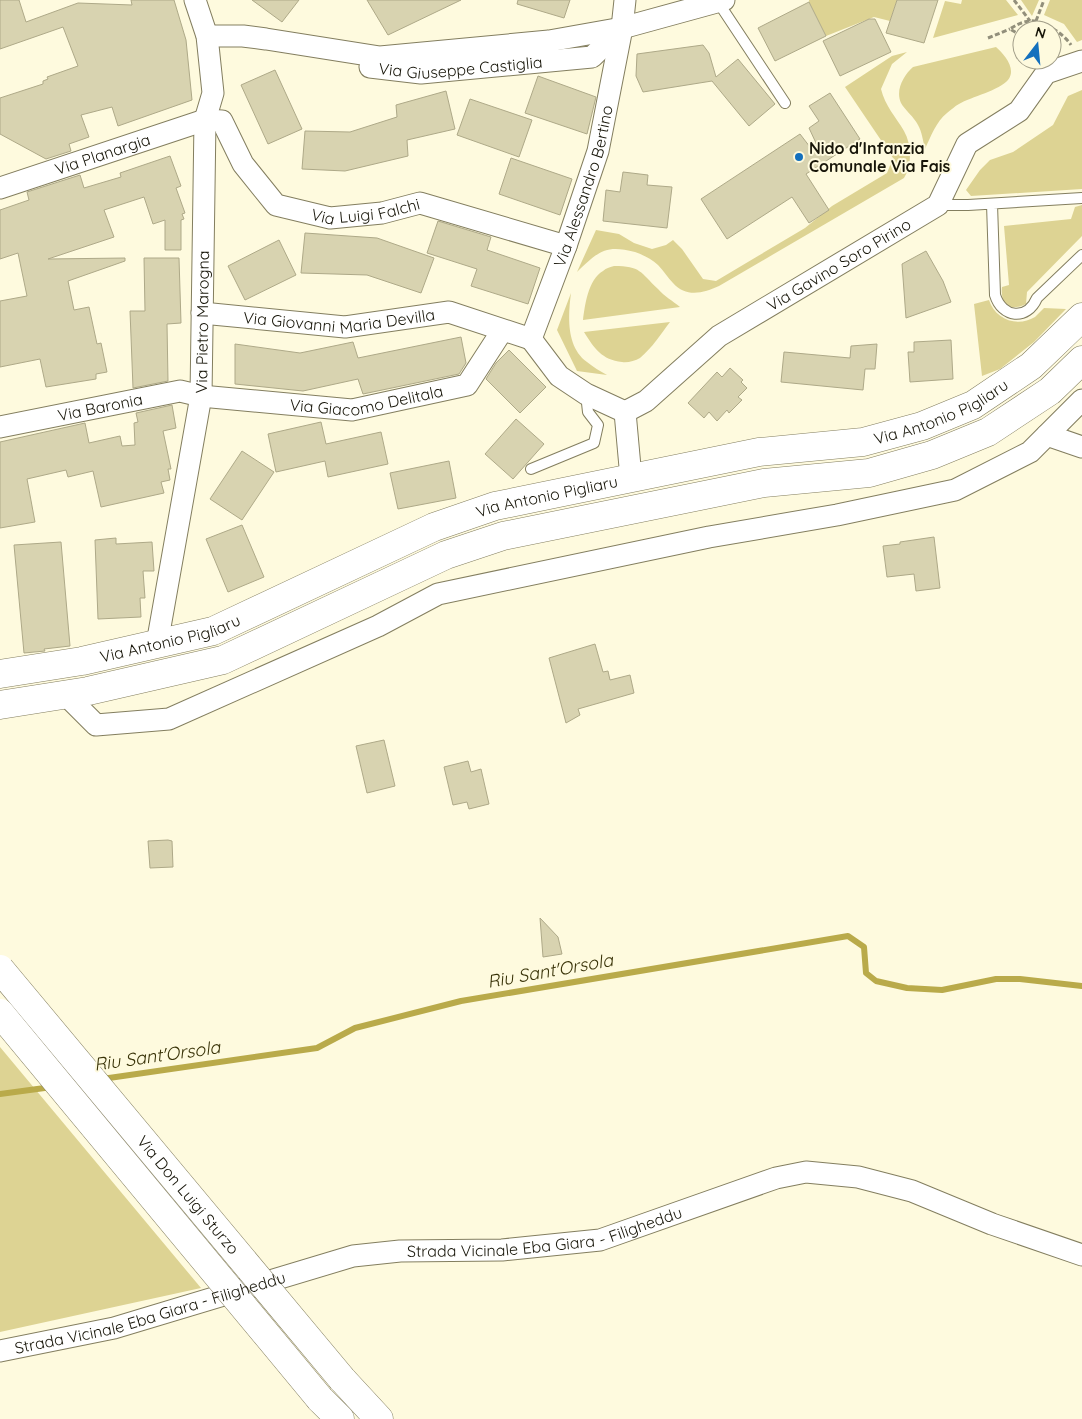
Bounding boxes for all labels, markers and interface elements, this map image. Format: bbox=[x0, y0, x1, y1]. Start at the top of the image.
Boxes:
north arrow bbox=[1012, 20, 1062, 70]
text: N bbox=[1033, 22, 1048, 43]
street label: Via Giuseppe Castiglia bbox=[377, 52, 543, 83]
street label: Via Alessandro Bertino bbox=[549, 103, 617, 270]
street label: Via Planargia bbox=[52, 129, 153, 179]
place label: Nido d'Infanzia Comunale Via Fais bbox=[809, 138, 950, 176]
marker: Nido d'Infanzia Comunale Via Fais bbox=[793, 151, 805, 163]
street label: Via Luigi Falchi bbox=[309, 193, 422, 229]
street label: Via Gavino Soro Pirino bbox=[763, 214, 914, 315]
street label: Via Pietro Marogna bbox=[191, 250, 213, 393]
street label: Via Giovanni Maria Devilla bbox=[242, 304, 436, 338]
street label: Via Antonio Pigliaru bbox=[872, 374, 1012, 449]
street label: Via Giacomo Delitala bbox=[289, 380, 445, 420]
street label: Via Baronia bbox=[56, 389, 144, 425]
street label: Via Antonio Pigliaru bbox=[473, 471, 620, 522]
street label: Via Antonio Pigliaru bbox=[98, 610, 243, 667]
water label: Riu Sant'Orsola bbox=[485, 948, 616, 993]
water label: Riu Sant'Orsola bbox=[92, 1035, 223, 1076]
street label: Via Don Luigi Sturzo bbox=[133, 1131, 244, 1258]
street label: Strada Vicinale Eba Giara - Filigheddu bbox=[407, 1202, 685, 1261]
street label: Strada Vicinale Eba Giara - Filigheddu bbox=[13, 1267, 288, 1358]

